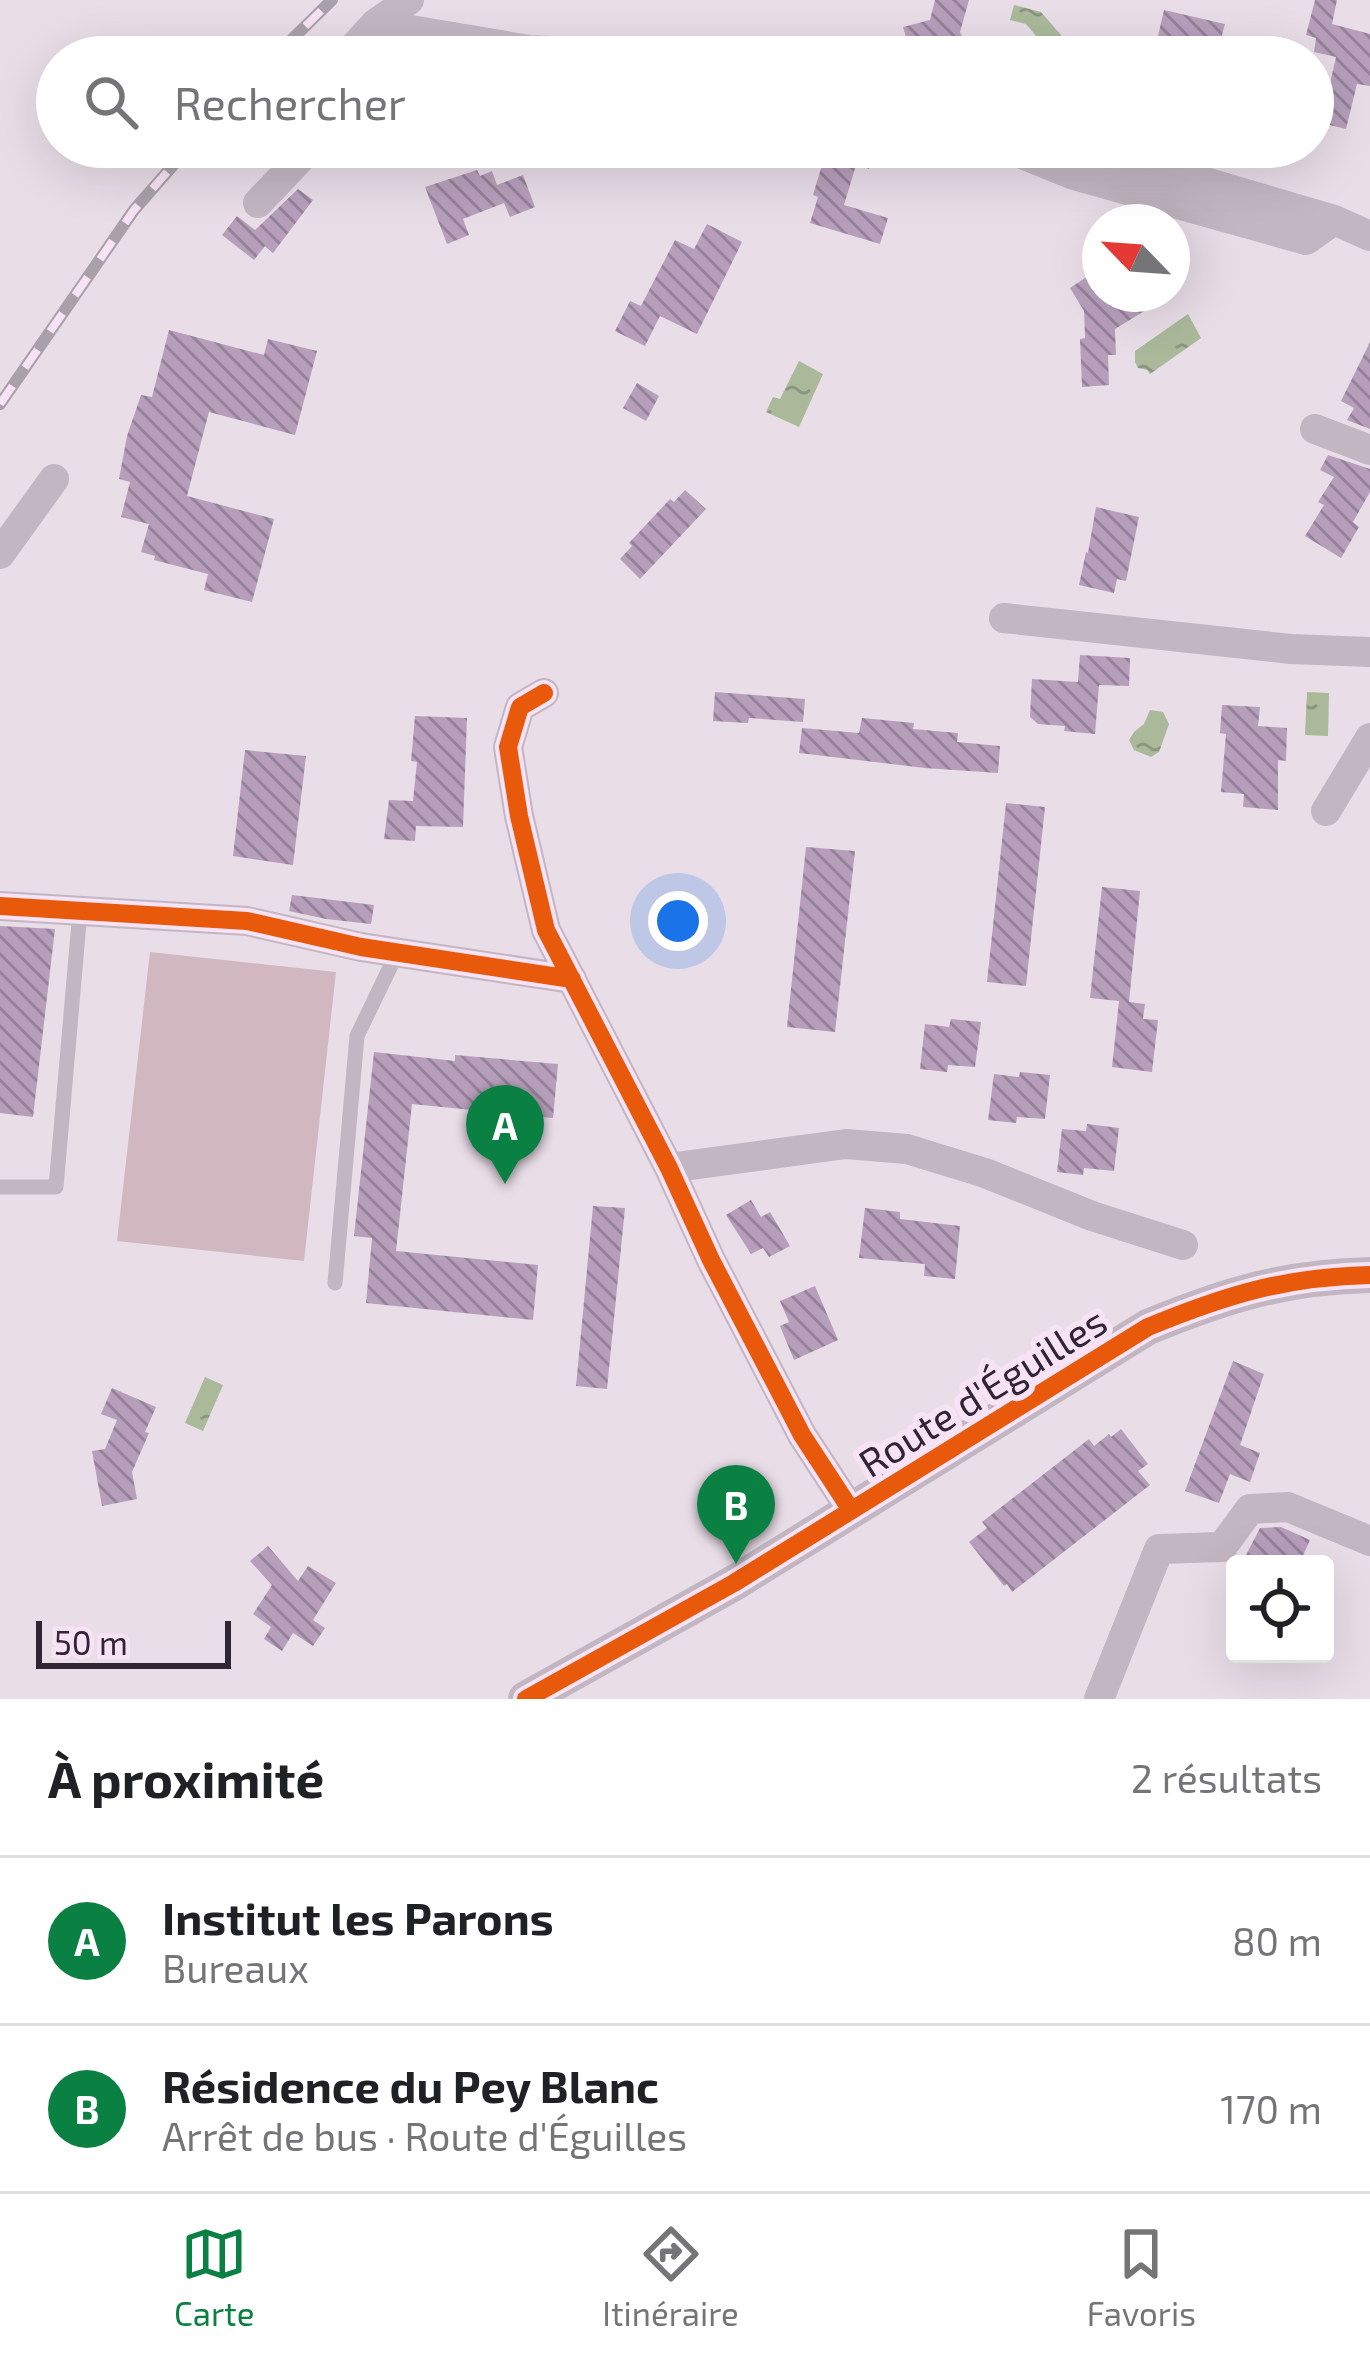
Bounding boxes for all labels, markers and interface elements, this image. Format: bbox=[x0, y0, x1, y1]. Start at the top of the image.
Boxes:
search box bbox=[36, 36, 1334, 168]
icon: search bbox=[78, 69, 144, 135]
text: Rechercher bbox=[174, 75, 406, 129]
north arrow bbox=[1082, 204, 1190, 312]
your location bbox=[648, 891, 708, 951]
pin: A bbox=[466, 1085, 544, 1184]
street label: Route d'Éguilles bbox=[850, 1296, 1114, 1486]
pin: B bbox=[697, 1465, 775, 1564]
map controls bbox=[1226, 1555, 1334, 1663]
button: locate bbox=[1226, 1555, 1334, 1663]
scale bar bbox=[36, 1615, 231, 1668]
text: 50 m bbox=[54, 1622, 128, 1662]
text: À proximité bbox=[48, 1747, 324, 1808]
text: 2 résultats bbox=[1131, 1754, 1322, 1801]
text: Institut les Parons bbox=[162, 1890, 554, 1944]
text: A bbox=[74, 1917, 100, 1964]
text: 80 m bbox=[1232, 1917, 1322, 1964]
text: Bureaux bbox=[162, 1944, 309, 1991]
text: Résidence du Pey Blanc bbox=[162, 2058, 659, 2112]
text: B bbox=[75, 2085, 99, 2132]
text: 170 m bbox=[1220, 2085, 1322, 2132]
text: Arrêt de bus · Route d'Éguilles bbox=[162, 2112, 687, 2159]
tab: Carte bbox=[174, 2221, 254, 2333]
tab: Itinéraire bbox=[602, 2221, 739, 2333]
tab: Favoris bbox=[1087, 2221, 1196, 2333]

